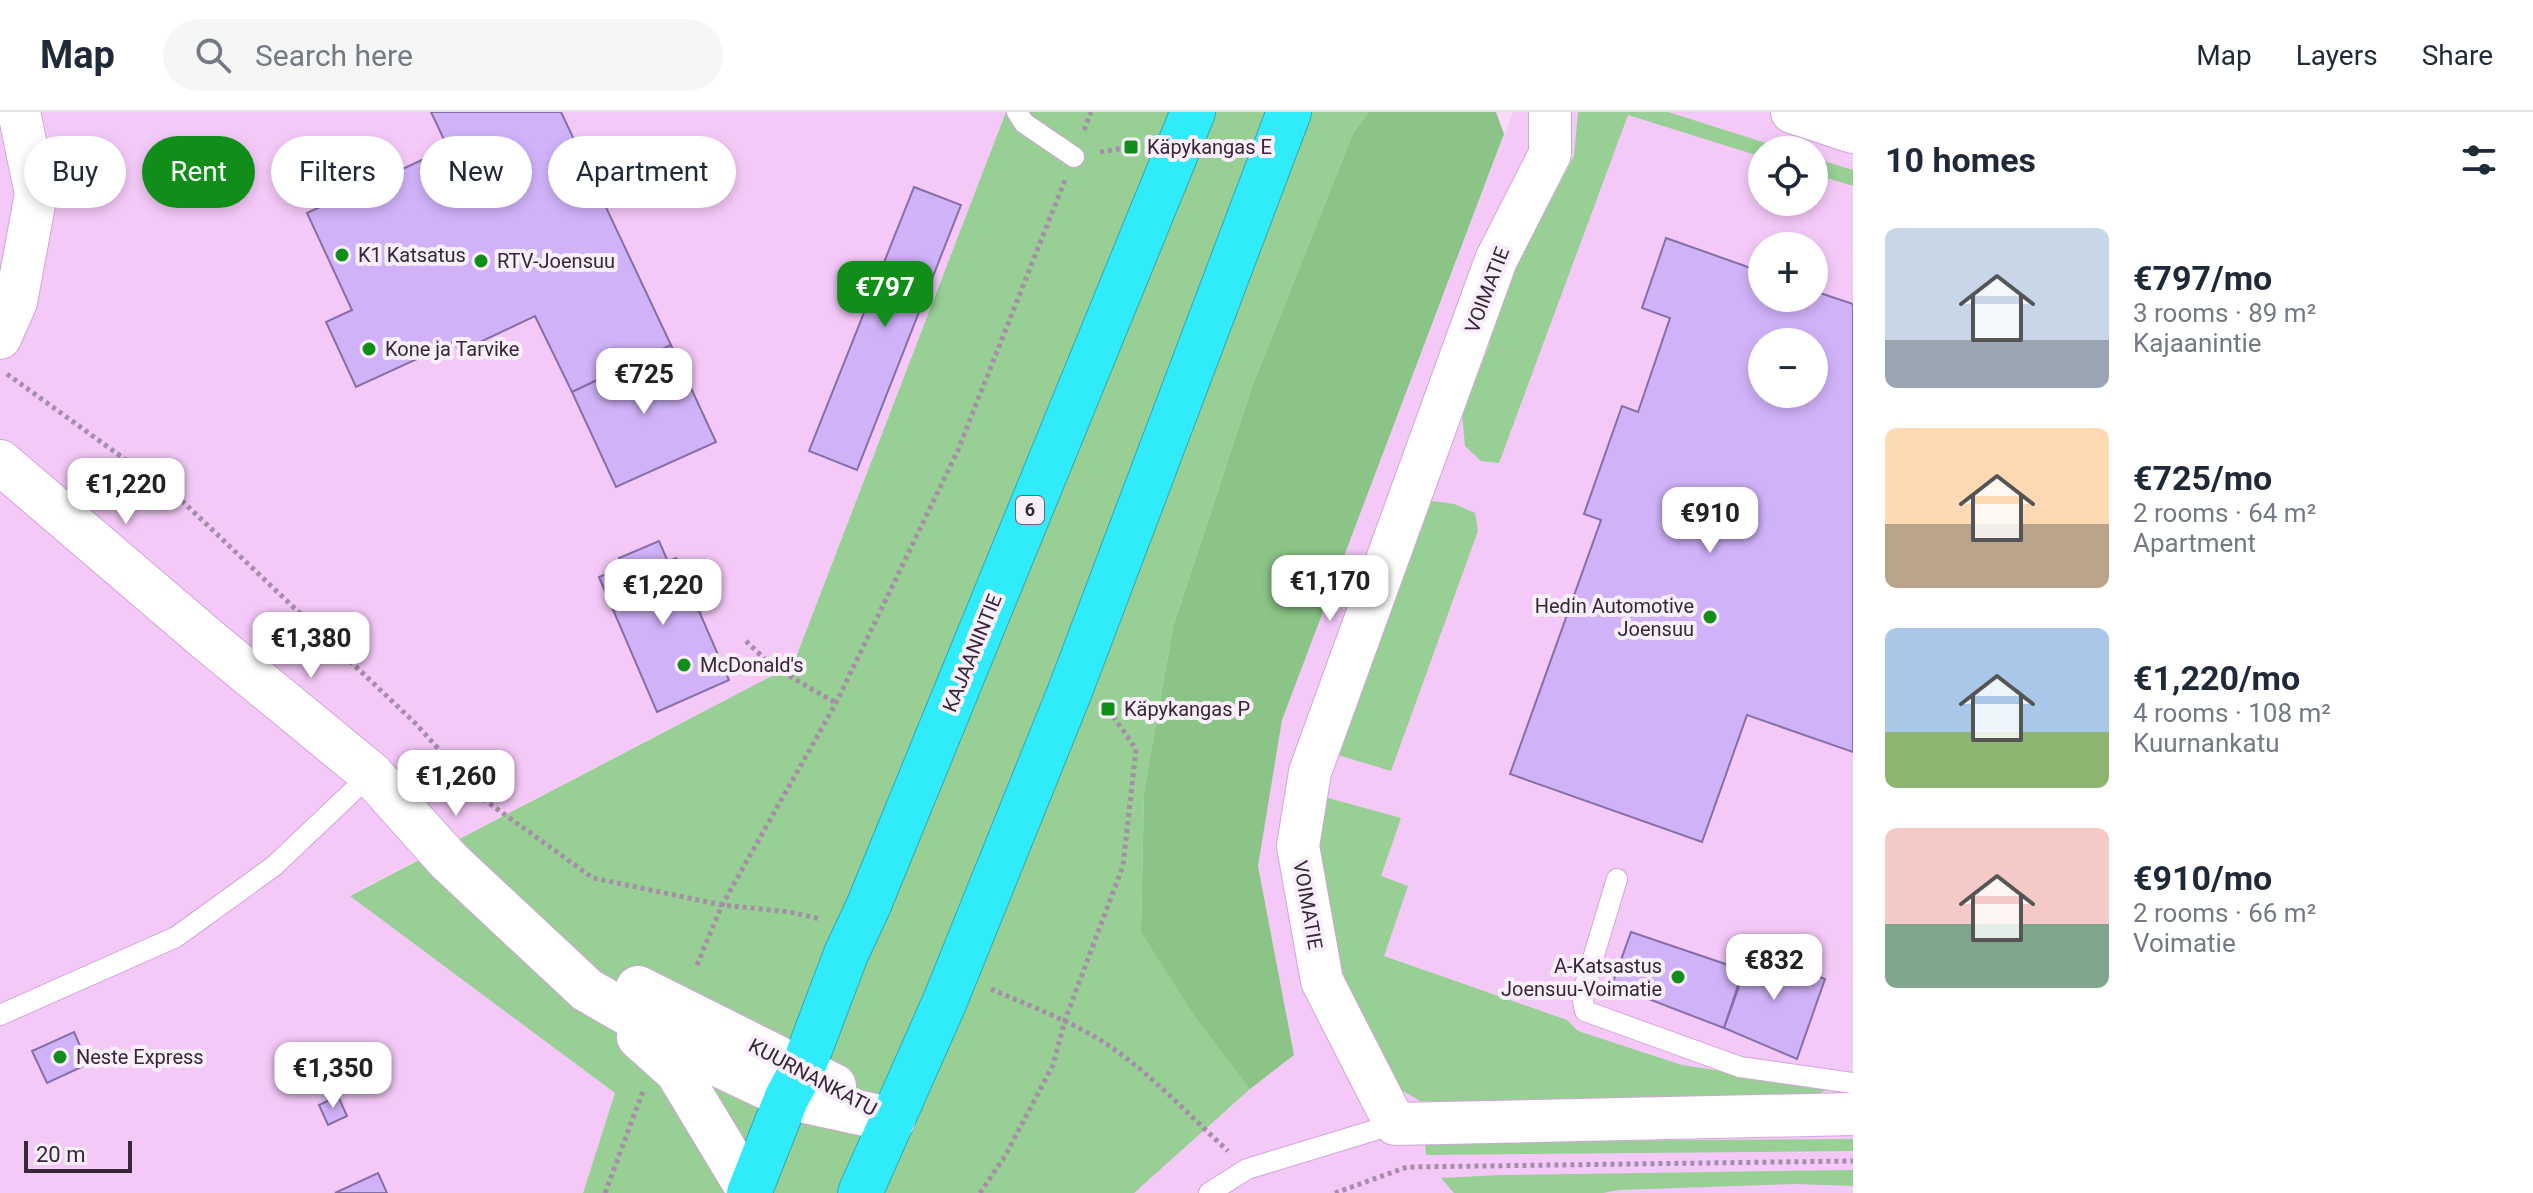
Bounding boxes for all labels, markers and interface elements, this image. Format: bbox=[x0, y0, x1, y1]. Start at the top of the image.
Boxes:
search box bbox=[163, 19, 723, 91]
text: Map bbox=[40, 33, 115, 77]
icon: search bbox=[191, 33, 235, 77]
text: Search here bbox=[255, 38, 413, 73]
text: Map bbox=[2196, 39, 2252, 72]
text: Layers bbox=[2296, 39, 2378, 72]
text: Share bbox=[2422, 39, 2493, 72]
place label: Käpykangas E bbox=[1147, 135, 1272, 159]
chip: Buy bbox=[24, 136, 126, 208]
chip: Rent bbox=[142, 136, 255, 208]
chip: Filters bbox=[271, 136, 404, 208]
chip: New bbox=[420, 136, 532, 208]
chip: Apartment bbox=[548, 136, 736, 208]
map controls bbox=[1748, 136, 1828, 408]
button: locate bbox=[1748, 136, 1828, 216]
marker: Käpykangas E bbox=[1122, 138, 1140, 156]
icon: filters bbox=[2457, 138, 2501, 182]
text: 10 homes bbox=[1885, 140, 2036, 180]
button: + bbox=[1748, 232, 1828, 312]
place label: K1 Katsatus bbox=[358, 243, 466, 267]
street label: VOIMATIE bbox=[1460, 244, 1514, 336]
marker: K1 Katsatus bbox=[333, 246, 351, 264]
place label: RTV-Joensuu bbox=[497, 249, 615, 273]
marker: RTV-Joensuu bbox=[472, 252, 490, 270]
text: €797/mo bbox=[2133, 258, 2272, 298]
icon: home bbox=[1949, 260, 2045, 356]
pin: €797 bbox=[838, 261, 932, 329]
text: €797 bbox=[855, 272, 915, 302]
text: 3 rooms · 89 m² bbox=[2133, 298, 2316, 328]
button: − bbox=[1748, 328, 1828, 408]
text: Kajaanintie bbox=[2133, 328, 2262, 358]
place label: Kone ja Tarvike bbox=[385, 337, 519, 361]
marker: Kone ja Tarvike bbox=[360, 340, 378, 358]
pin: €725 bbox=[597, 348, 691, 416]
text: €725 bbox=[614, 359, 674, 389]
pin: €1,220 bbox=[61, 458, 191, 526]
text: €725/mo bbox=[2133, 458, 2272, 498]
icon: home bbox=[1949, 460, 2045, 556]
text: €1,220 bbox=[86, 469, 166, 499]
pin: €910 bbox=[1663, 487, 1757, 555]
road number: 6 bbox=[1016, 496, 1044, 524]
text: €910 bbox=[1680, 498, 1740, 528]
text: 2 rooms · 64 m² bbox=[2133, 498, 2316, 528]
text: Apartment bbox=[2133, 528, 2256, 558]
pin: €1,170 bbox=[1265, 555, 1395, 623]
pin: €1,220 bbox=[598, 559, 728, 627]
text: €1,170 bbox=[1290, 566, 1370, 596]
text: €1,220 bbox=[623, 570, 703, 600]
street label: KAJAANINTIE bbox=[937, 591, 1007, 715]
place label: Hedin Automotive Joensuu bbox=[1535, 594, 1694, 641]
marker: Hedin Automotive Joensuu bbox=[1701, 608, 1719, 626]
pin: €1,380 bbox=[246, 612, 376, 680]
text: €1,380 bbox=[271, 623, 351, 653]
place label: McDonald's bbox=[700, 653, 804, 677]
marker: McDonald's bbox=[675, 656, 693, 674]
text: €1,220/mo bbox=[2133, 658, 2300, 698]
icon: home bbox=[1949, 660, 2045, 756]
place label: Käpykangas P bbox=[1124, 697, 1250, 721]
text: 4 rooms · 108 m² bbox=[2133, 698, 2331, 728]
marker: Käpykangas P bbox=[1099, 700, 1117, 718]
text: Kuurnankatu bbox=[2133, 728, 2280, 758]
pin: €1,260 bbox=[391, 750, 521, 818]
text: €1,260 bbox=[416, 761, 496, 791]
text: €910/mo bbox=[2133, 858, 2272, 898]
street label: VOIMATIE bbox=[1288, 859, 1328, 951]
icon: home bbox=[1949, 860, 2045, 956]
text: 2 rooms · 66 m² bbox=[2133, 898, 2316, 928]
text: Voimatie bbox=[2133, 928, 2236, 958]
pin: €832 bbox=[1727, 934, 1821, 1002]
text: €832 bbox=[1744, 945, 1804, 975]
place label: A-Katsastus Joensuu-Voimatie bbox=[1501, 954, 1662, 1001]
marker: A-Katsastus Joensuu-Voimatie bbox=[1669, 968, 1687, 986]
street label: KUURNANKATU bbox=[745, 1033, 881, 1121]
pin: €1,350 bbox=[268, 1042, 398, 1110]
place label: Neste Express bbox=[76, 1045, 204, 1069]
marker: Neste Express bbox=[51, 1048, 69, 1066]
text: €1,350 bbox=[293, 1053, 373, 1083]
scale bar bbox=[24, 1137, 132, 1173]
text: 20 m bbox=[36, 1142, 85, 1167]

